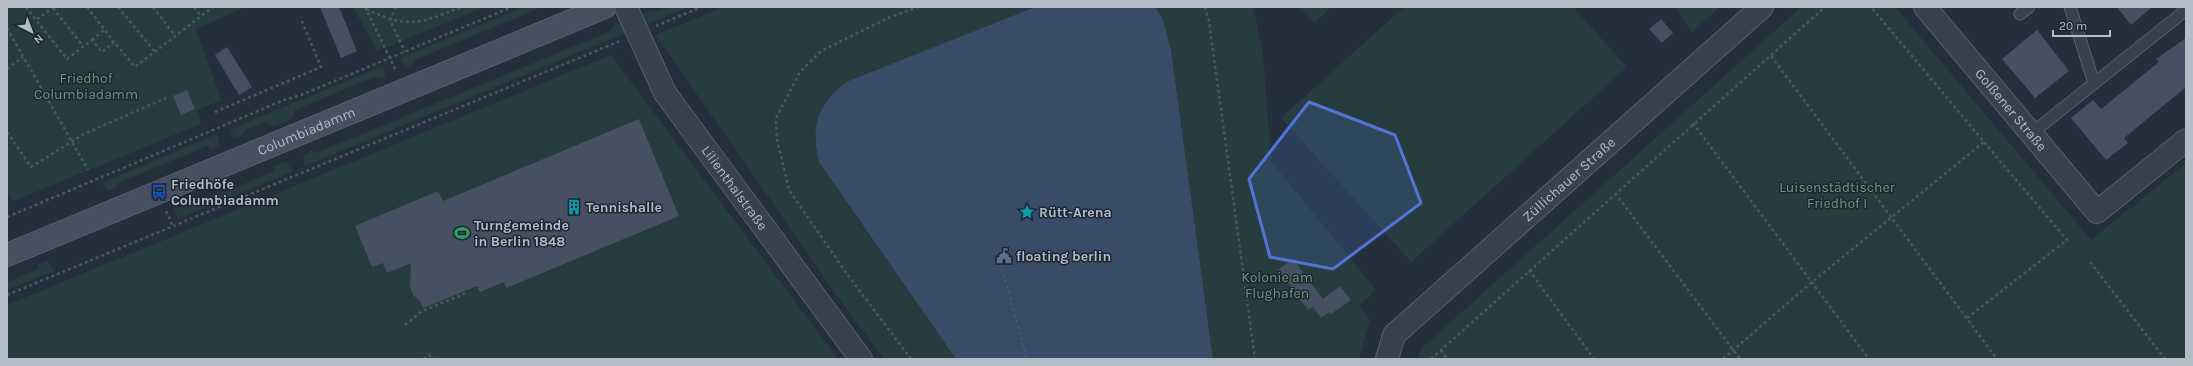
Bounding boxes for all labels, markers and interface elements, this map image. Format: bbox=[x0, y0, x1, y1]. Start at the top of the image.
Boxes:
north arrow bbox=[12, 12, 52, 52]
scale bar bbox=[2053, 12, 2110, 38]
text: 20 m bbox=[2059, 19, 2087, 33]
text: N bbox=[31, 32, 46, 47]
street label: Golßener Straße bbox=[1971, 65, 2050, 155]
park label: Friedhof Columbiadamm bbox=[34, 70, 138, 103]
street label: Columbiadamm bbox=[255, 104, 358, 159]
street label: Züllichauer Straße bbox=[1519, 134, 1619, 225]
street label: Lilienthalstraße bbox=[698, 142, 771, 234]
place label: Friedhöfe Columbiadamm bbox=[171, 176, 279, 209]
park label: Luisenstädtischer Friedhof I bbox=[1779, 179, 1896, 212]
bus stop icon: Friedhöfe Columbiadamm bbox=[150, 183, 168, 201]
building icon: Tennishalle bbox=[565, 198, 583, 216]
place label: Tennishalle bbox=[586, 199, 662, 216]
place icon: Rütt-Arena bbox=[1018, 203, 1036, 221]
place label: Rütt-Arena bbox=[1039, 204, 1112, 221]
place label: Turngemeinde in Berlin 1848 bbox=[474, 217, 569, 250]
sports icon: Turngemeinde in Berlin 1848 bbox=[453, 224, 471, 242]
public building icon: floating berlin bbox=[995, 247, 1013, 265]
place label: floating berlin bbox=[1016, 248, 1111, 265]
park label: Kolonie am Flughafen bbox=[1241, 269, 1313, 302]

